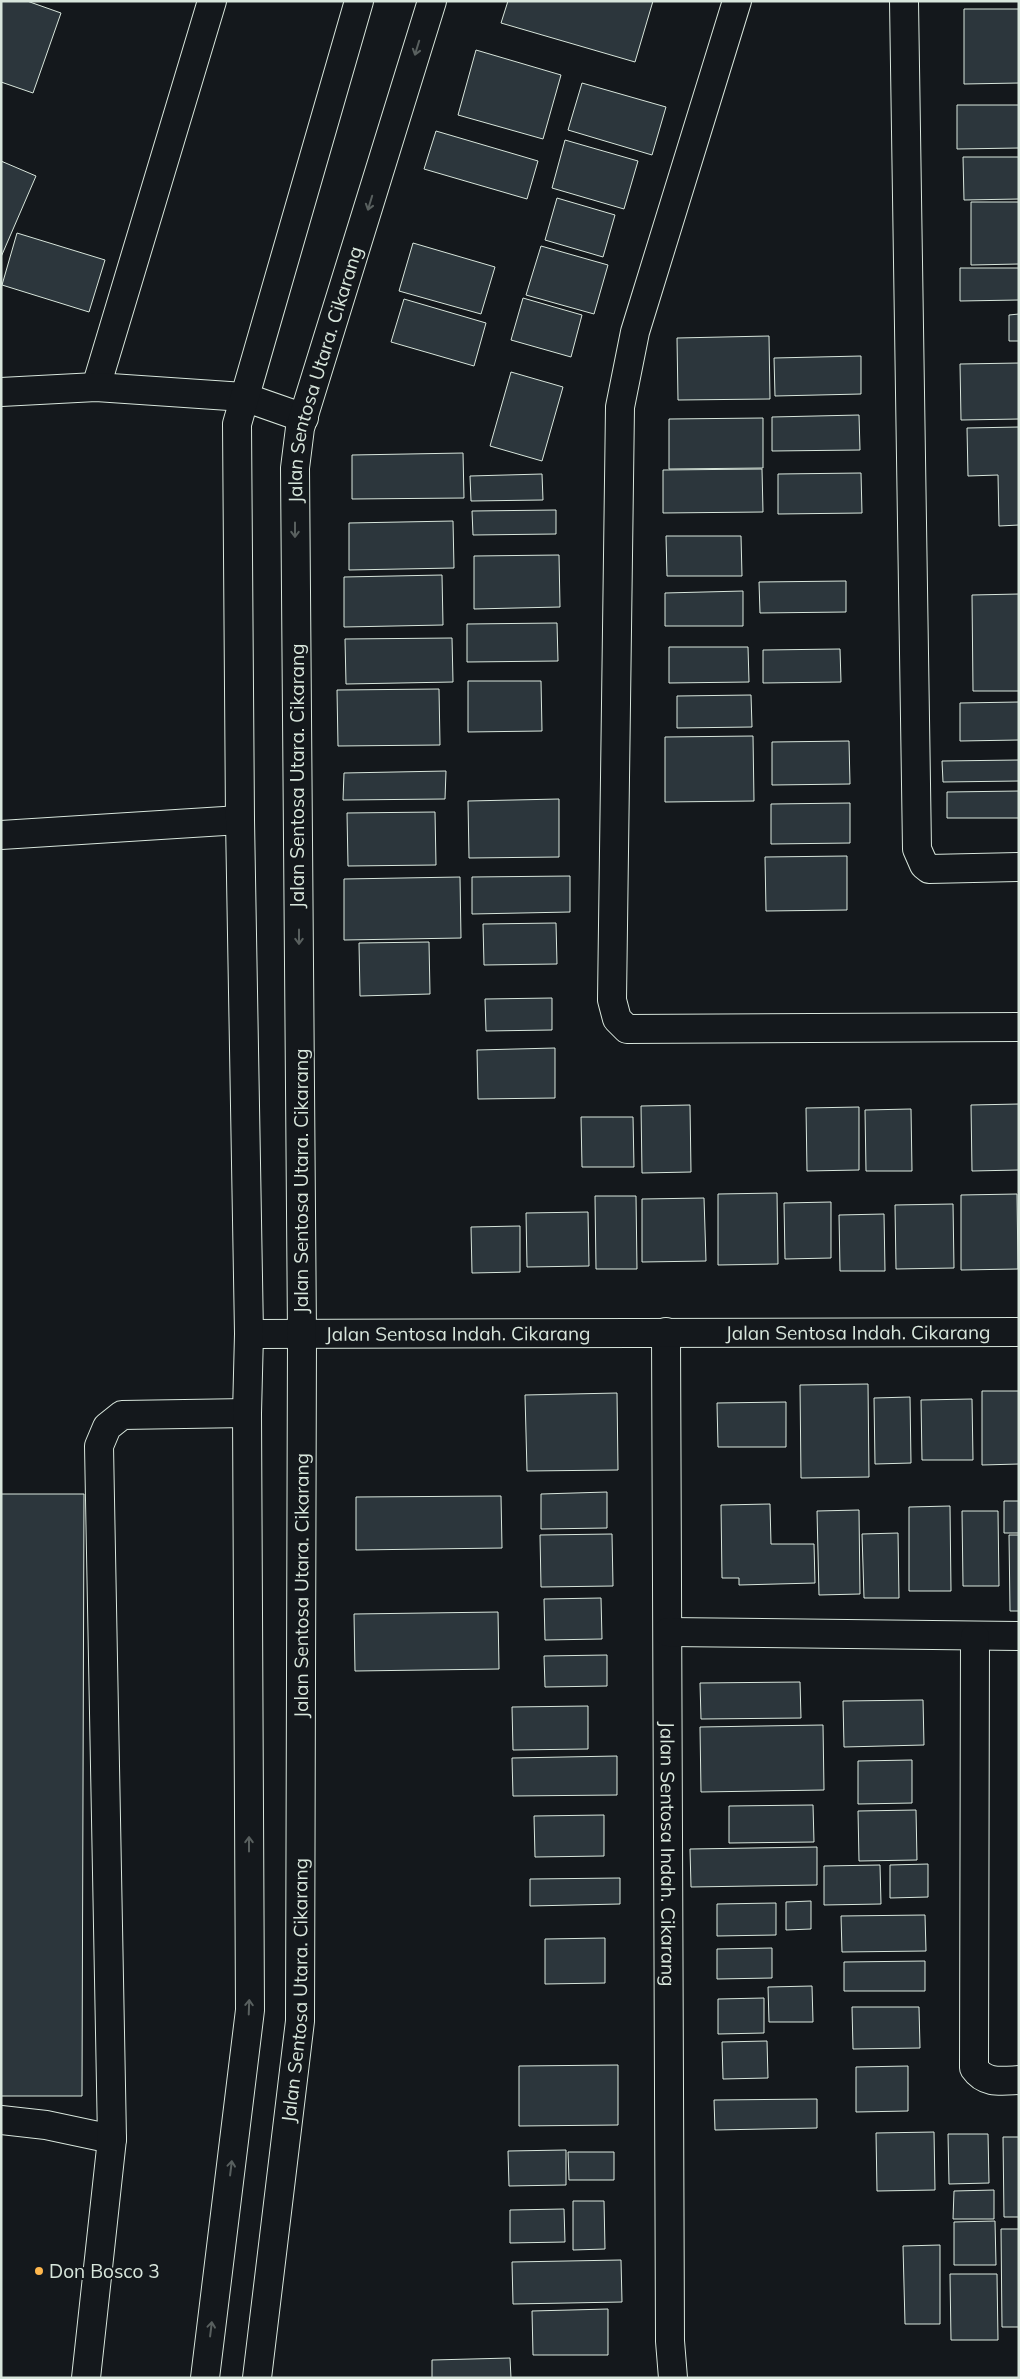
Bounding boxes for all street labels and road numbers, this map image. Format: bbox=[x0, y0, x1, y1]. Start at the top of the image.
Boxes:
street label: Jalan Sentosa Utara. Cikarang bbox=[283, 243, 367, 503]
street label: Jalan Sentosa Utara. Cikarang bbox=[285, 644, 309, 908]
street label: Jalan Sentosa Utara. Cikarang bbox=[289, 1049, 313, 1313]
street label: Jalan Sentosa Indah. Cikarang bbox=[725, 1320, 991, 1345]
street label: Jalan Sentosa Indah. Cikarang bbox=[325, 1321, 591, 1346]
street label: Jalan Sentosa Utara. Cikarang bbox=[289, 1453, 314, 1718]
street label: Jalan Sentosa Indah. Cikarang bbox=[656, 1721, 681, 1987]
street label: Jalan Sentosa Utara. Cikarang bbox=[276, 1858, 312, 2124]

